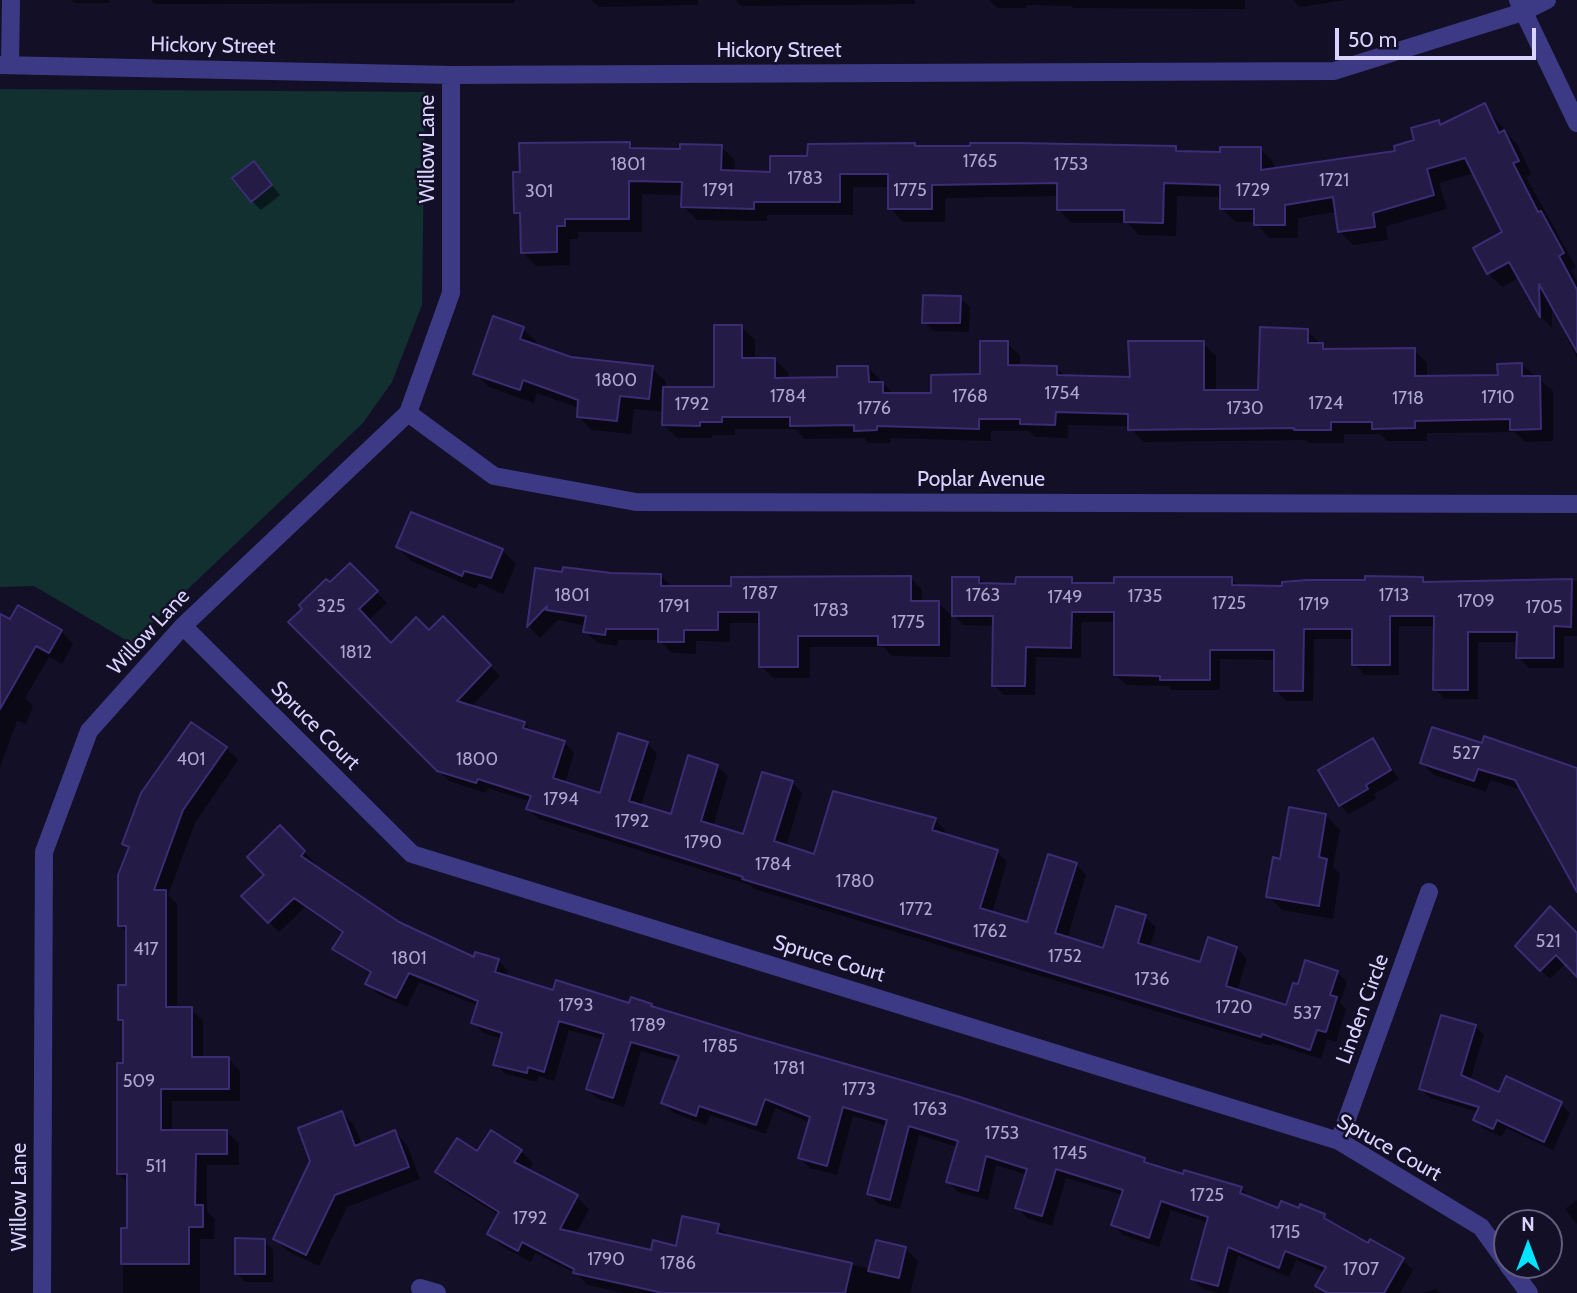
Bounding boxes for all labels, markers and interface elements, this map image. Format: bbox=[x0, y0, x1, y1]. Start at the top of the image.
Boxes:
scale bar bbox=[1339, 14, 1540, 58]
text: 50 m bbox=[1348, 27, 1397, 52]
street label: Hickory Street bbox=[150, 32, 276, 60]
street label: Hickory Street bbox=[716, 38, 842, 64]
street label: Willow Lane bbox=[415, 95, 441, 203]
house number: 1765 bbox=[963, 151, 997, 173]
house number: 1801 bbox=[610, 154, 646, 176]
house number: 1753 bbox=[1054, 154, 1088, 176]
house number: 1783 bbox=[787, 168, 823, 190]
house number: 1721 bbox=[1319, 170, 1349, 192]
house number: 1791 bbox=[702, 180, 734, 202]
house number: 1775 bbox=[893, 180, 927, 202]
house number: 1729 bbox=[1236, 180, 1270, 202]
house number: 301 bbox=[525, 181, 553, 203]
house number: 1800 bbox=[595, 370, 637, 392]
house number: 1754 bbox=[1044, 383, 1080, 405]
house number: 1784 bbox=[770, 386, 806, 408]
house number: 1768 bbox=[952, 386, 988, 408]
house number: 1710 bbox=[1481, 387, 1515, 409]
house number: 1718 bbox=[1392, 388, 1424, 410]
house number: 1724 bbox=[1309, 393, 1343, 415]
house number: 1792 bbox=[675, 394, 709, 416]
house number: 1776 bbox=[857, 398, 891, 420]
house number: 1730 bbox=[1226, 398, 1264, 420]
street label: Poplar Avenue bbox=[917, 467, 1045, 493]
house number: 1787 bbox=[743, 583, 777, 605]
street label: Willow Lane bbox=[103, 584, 195, 680]
house number: 1801 bbox=[554, 585, 590, 607]
house number: 1763 bbox=[966, 585, 1000, 607]
house number: 1713 bbox=[1379, 585, 1409, 607]
house number: 1735 bbox=[1128, 586, 1162, 608]
house number: 1749 bbox=[1048, 587, 1082, 609]
house number: 1709 bbox=[1457, 591, 1495, 613]
house number: 1725 bbox=[1212, 593, 1246, 615]
house number: 1719 bbox=[1298, 594, 1330, 616]
house number: 325 bbox=[317, 596, 345, 618]
house number: 1791 bbox=[658, 596, 690, 618]
house number: 1705 bbox=[1525, 597, 1563, 619]
house number: 1783 bbox=[813, 600, 849, 622]
house number: 1775 bbox=[891, 612, 925, 634]
house number: 1812 bbox=[340, 642, 372, 664]
street label: Spruce Court bbox=[265, 676, 365, 776]
house number: 527 bbox=[1452, 743, 1480, 765]
house number: 401 bbox=[177, 749, 205, 771]
house number: 1800 bbox=[456, 749, 498, 771]
house number: 1794 bbox=[543, 789, 579, 811]
house number: 1792 bbox=[615, 811, 649, 833]
house number: 1790 bbox=[684, 832, 722, 854]
house number: 1784 bbox=[755, 854, 791, 876]
house number: 1780 bbox=[836, 871, 874, 893]
house number: 1772 bbox=[899, 899, 933, 921]
house number: 1762 bbox=[973, 921, 1007, 943]
street label: Spruce Court bbox=[770, 930, 888, 988]
house number: 521 bbox=[1535, 931, 1561, 953]
house number: 417 bbox=[133, 939, 159, 961]
house number: 1752 bbox=[1048, 946, 1082, 968]
house number: 1801 bbox=[391, 948, 427, 970]
street label: Linden Circle bbox=[1331, 951, 1395, 1067]
house number: 1736 bbox=[1135, 969, 1169, 991]
house number: 1793 bbox=[559, 995, 593, 1017]
house number: 1720 bbox=[1216, 997, 1252, 1019]
house number: 537 bbox=[1293, 1003, 1321, 1025]
house number: 1789 bbox=[630, 1015, 666, 1037]
house number: 1785 bbox=[702, 1036, 738, 1058]
house number: 1781 bbox=[773, 1058, 805, 1080]
house number: 509 bbox=[123, 1071, 155, 1093]
house number: 1773 bbox=[842, 1079, 876, 1101]
house number: 1763 bbox=[913, 1099, 947, 1121]
street label: Spruce Court bbox=[1332, 1109, 1446, 1187]
house number: 1753 bbox=[985, 1123, 1019, 1145]
street label: Willow Lane bbox=[7, 1143, 33, 1251]
house number: 1745 bbox=[1053, 1143, 1087, 1165]
house number: 511 bbox=[145, 1156, 167, 1178]
house number: 1725 bbox=[1190, 1185, 1224, 1207]
house number: 1792 bbox=[513, 1208, 547, 1230]
north arrow bbox=[1493, 1209, 1563, 1279]
text: N bbox=[1521, 1213, 1535, 1236]
house number: 1715 bbox=[1270, 1222, 1300, 1244]
house number: 1790 bbox=[587, 1249, 625, 1271]
house number: 1786 bbox=[660, 1253, 696, 1275]
house number: 1707 bbox=[1343, 1259, 1379, 1281]

